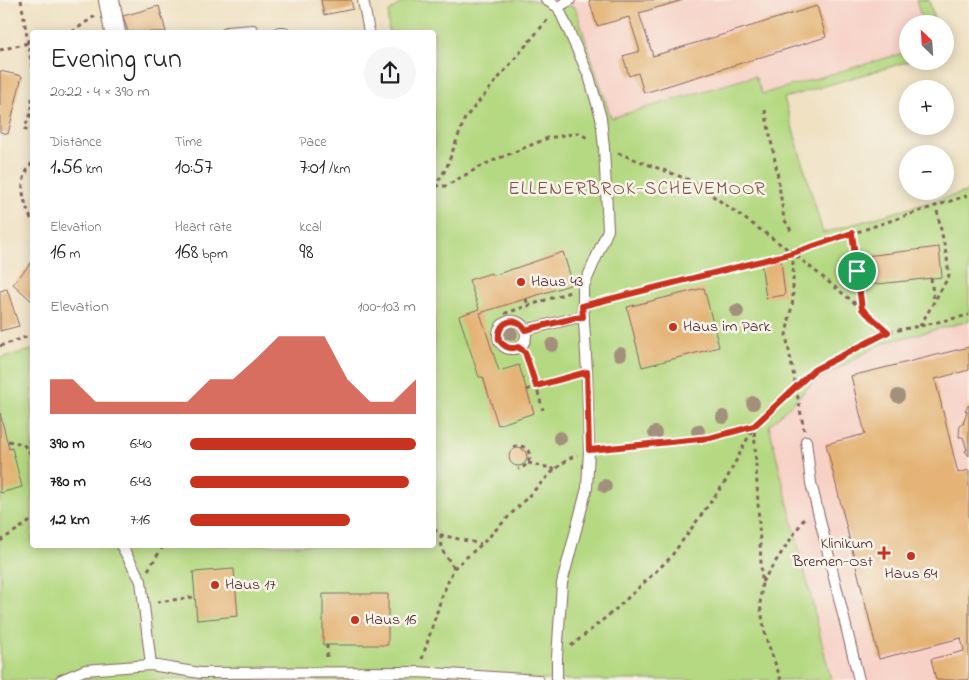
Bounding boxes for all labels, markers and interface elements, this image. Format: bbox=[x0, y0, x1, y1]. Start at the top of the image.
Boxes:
north arrow bbox=[899, 15, 954, 70]
map controls bbox=[899, 15, 954, 200]
text: Evening run bbox=[50, 40, 182, 81]
button: share bbox=[364, 47, 416, 99]
text: 20:22 · 4 × 390 m bbox=[50, 80, 150, 104]
button: + bbox=[899, 80, 954, 135]
text: Distance bbox=[50, 132, 102, 153]
text: Time bbox=[175, 132, 202, 153]
text: Pace bbox=[299, 132, 327, 153]
button: − bbox=[899, 145, 954, 200]
text: 1.56 bbox=[50, 153, 82, 183]
text: 10:57 bbox=[175, 153, 213, 183]
text: 7:01 bbox=[299, 153, 326, 183]
text: km bbox=[82, 159, 103, 180]
text: /km bbox=[326, 159, 350, 180]
district label: ELLENERBROK-SCHEVEMOOR bbox=[508, 176, 766, 203]
text: Elevation bbox=[50, 217, 101, 238]
text: Heart rate bbox=[175, 217, 232, 238]
text: kcal bbox=[299, 217, 322, 238]
text: 16 bbox=[50, 238, 66, 268]
text: 168 bbox=[175, 238, 198, 268]
text: 98 bbox=[299, 238, 314, 268]
text: m bbox=[66, 244, 80, 265]
text: bpm bbox=[198, 244, 228, 265]
pin bbox=[836, 250, 878, 292]
icon: arrive bbox=[843, 257, 871, 285]
place label: Haus 43 bbox=[531, 270, 583, 294]
marker: Haus 43 bbox=[515, 276, 527, 288]
text: Elevation bbox=[50, 295, 109, 319]
text: 100–103 m bbox=[357, 295, 416, 319]
place label: Haus im Park bbox=[683, 315, 771, 339]
marker: Haus im Park bbox=[667, 321, 679, 333]
text: 390 m bbox=[50, 432, 85, 456]
text: 6:40 bbox=[130, 432, 152, 456]
text: 780 m bbox=[50, 470, 86, 494]
text: 6:43 bbox=[130, 470, 152, 494]
text: 1.2 km bbox=[50, 508, 90, 532]
text: 7:16 bbox=[130, 508, 150, 532]
place label: Klinikum Bremen-Ost bbox=[792, 532, 874, 574]
marker: Klinikum Bremen-Ost bbox=[877, 546, 891, 560]
marker: Haus 64 bbox=[905, 550, 917, 562]
place label: Haus 64 bbox=[885, 562, 938, 586]
place label: Haus 17 bbox=[225, 573, 276, 597]
marker: Haus 17 bbox=[209, 579, 221, 591]
place label: Haus 16 bbox=[365, 608, 416, 632]
marker: Haus 16 bbox=[349, 614, 361, 626]

